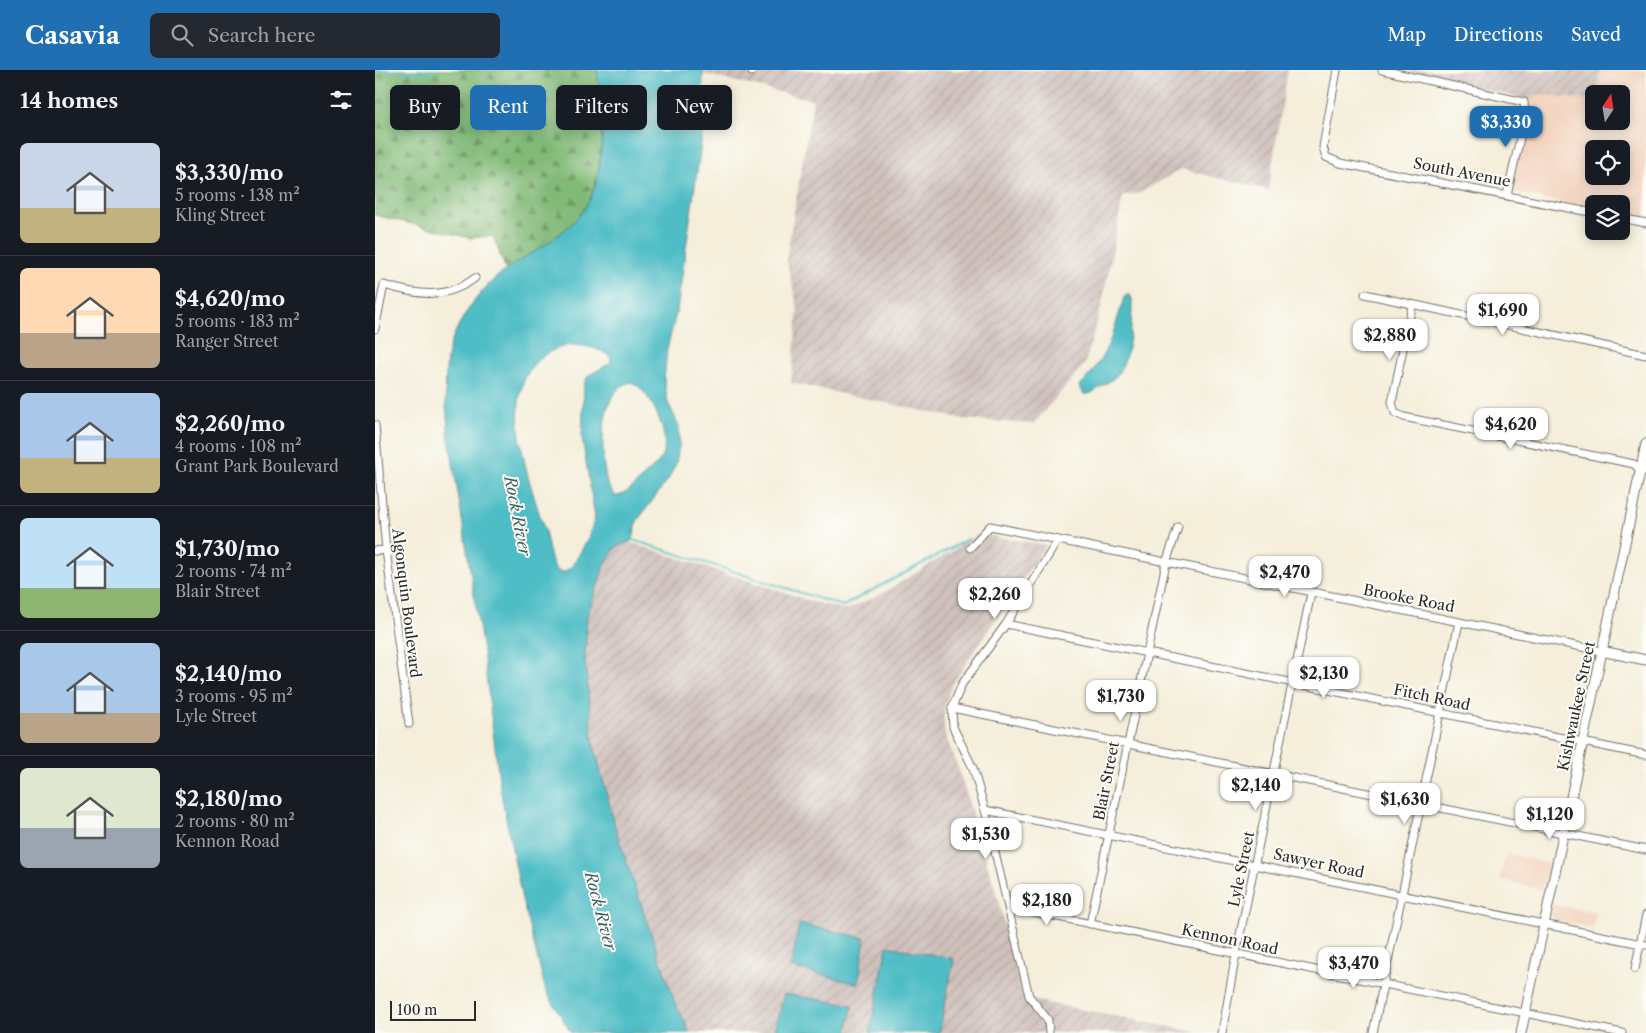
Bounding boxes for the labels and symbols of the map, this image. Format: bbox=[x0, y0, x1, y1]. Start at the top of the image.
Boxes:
north arrow bbox=[1585, 85, 1630, 130]
pin: $3,330 bbox=[1465, 106, 1547, 148]
street label: South Avenue bbox=[1412, 153, 1512, 191]
pin: $1,690 bbox=[1462, 294, 1544, 336]
pin: $2,880 bbox=[1349, 318, 1431, 361]
pin: $4,620 bbox=[1470, 408, 1552, 450]
water label: Rock River bbox=[500, 472, 536, 559]
street label: Algonquin Boulevard bbox=[388, 526, 426, 679]
pin: $2,470 bbox=[1244, 556, 1326, 598]
pin: $2,260 bbox=[954, 578, 1036, 620]
street label: Brooke Road bbox=[1362, 580, 1456, 616]
street label: Kishwaukee Street bbox=[1553, 639, 1599, 773]
pin: $2,130 bbox=[1283, 656, 1365, 699]
pin: $1,730 bbox=[1080, 680, 1162, 722]
street label: Fitch Road bbox=[1392, 680, 1472, 714]
street label: Blair Street bbox=[1089, 739, 1123, 822]
pin: $2,140 bbox=[1215, 768, 1297, 811]
pin: $1,630 bbox=[1364, 782, 1446, 825]
pin: $1,120 bbox=[1509, 798, 1591, 840]
pin: $1,530 bbox=[945, 818, 1027, 860]
street label: Lyle Street bbox=[1224, 829, 1258, 908]
street label: Sawyer Road bbox=[1272, 844, 1366, 882]
water label: Rock River bbox=[580, 867, 622, 954]
pin: $2,180 bbox=[1006, 884, 1088, 926]
street label: Kennon Road bbox=[1180, 920, 1280, 958]
pin: $3,470 bbox=[1313, 946, 1395, 989]
scale bar bbox=[390, 998, 476, 1021]

